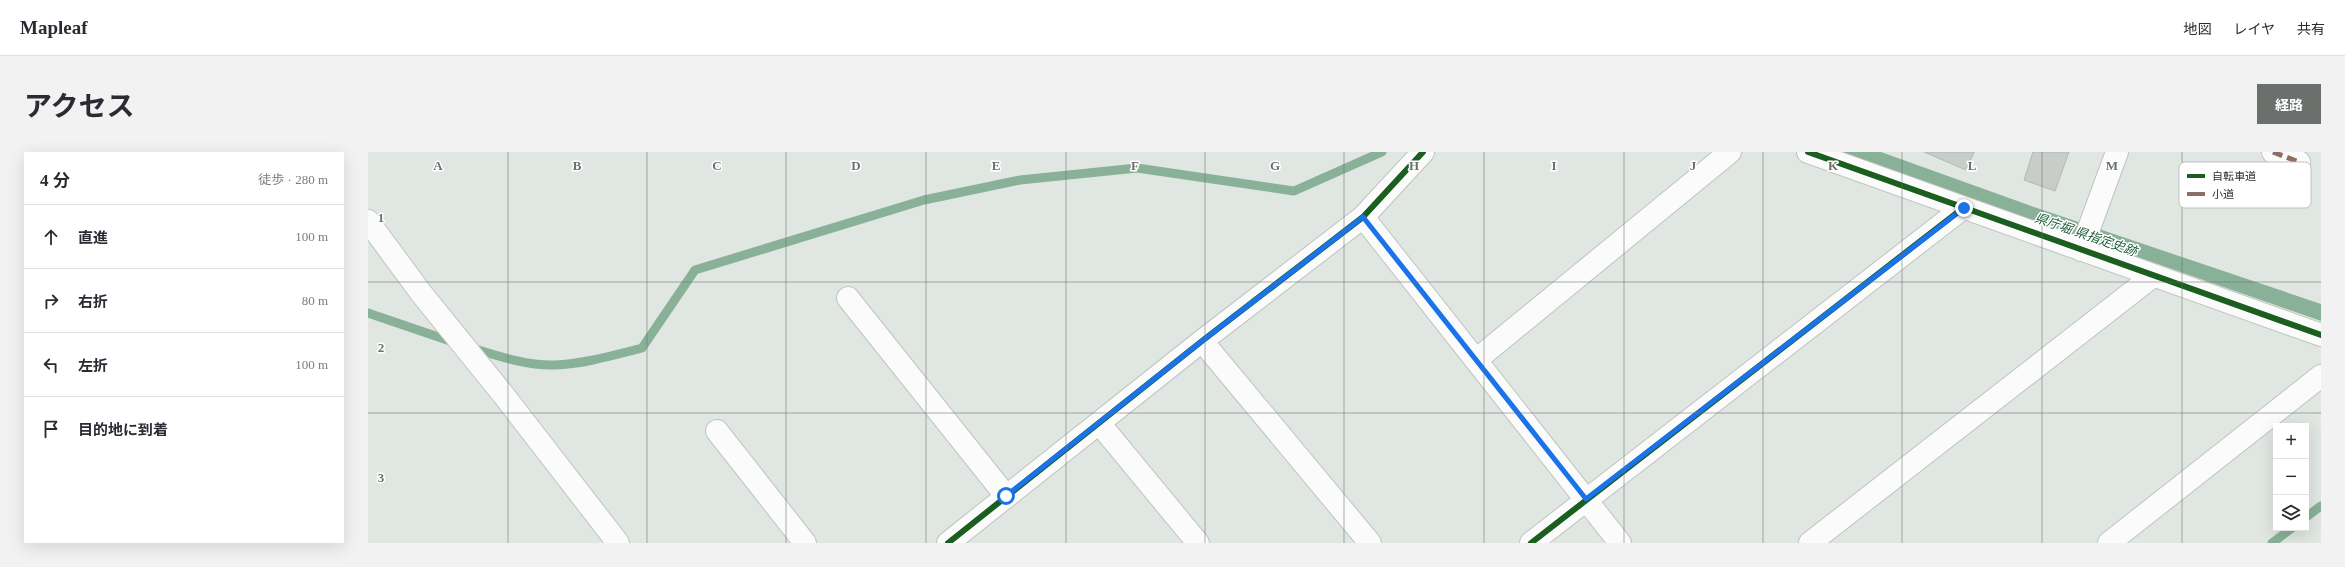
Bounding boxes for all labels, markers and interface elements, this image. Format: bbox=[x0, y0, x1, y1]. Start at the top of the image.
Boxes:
text: Mapleaf bbox=[20, 17, 88, 38]
text: 地図 bbox=[2183, 22, 2211, 37]
text: レイヤ bbox=[2233, 22, 2275, 37]
text: 共有 bbox=[2297, 22, 2325, 37]
button: 経路 bbox=[2257, 84, 2321, 124]
text: アクセス bbox=[24, 91, 135, 122]
text: A bbox=[433, 158, 443, 173]
text: B bbox=[573, 158, 582, 173]
text: C bbox=[712, 158, 722, 173]
text: D bbox=[851, 158, 861, 173]
text: E bbox=[992, 158, 1000, 173]
text: F bbox=[1131, 158, 1139, 173]
text: G bbox=[1270, 158, 1280, 173]
text: H bbox=[1409, 158, 1419, 173]
text: I bbox=[1551, 158, 1557, 173]
text: J bbox=[1690, 158, 1697, 173]
text: K bbox=[1828, 158, 1839, 173]
text: L bbox=[1968, 158, 1977, 173]
text: M bbox=[2106, 158, 2118, 173]
legend bbox=[2179, 162, 2311, 208]
text: 自転車道 bbox=[2212, 170, 2256, 182]
text: 4 分 bbox=[40, 171, 70, 190]
text: 徒歩 · 280 m bbox=[258, 172, 328, 187]
text: 小道 bbox=[2212, 188, 2234, 200]
route end bbox=[1955, 199, 1973, 217]
text: 1 bbox=[378, 210, 384, 225]
water label: 県庁堀 県指定史跡 bbox=[2033, 210, 2141, 260]
icon: ahead bbox=[40, 226, 62, 248]
text: 100 m bbox=[295, 229, 328, 244]
text: 直進 bbox=[78, 230, 108, 246]
icon: right bbox=[40, 290, 62, 312]
text: 80 m bbox=[302, 293, 328, 308]
text: 右折 bbox=[78, 294, 108, 310]
text: 2 bbox=[378, 340, 384, 355]
icon: left bbox=[40, 354, 62, 376]
text: 100 m bbox=[295, 357, 328, 372]
text: 左折 bbox=[78, 358, 108, 374]
icon: arrive bbox=[40, 418, 62, 440]
text: 目的地に到着 bbox=[78, 422, 168, 438]
map controls bbox=[2273, 423, 2309, 531]
button: + bbox=[2273, 423, 2309, 459]
button: − bbox=[2273, 459, 2309, 495]
text: 3 bbox=[378, 470, 385, 485]
route start bbox=[997, 487, 1015, 505]
button: layers bbox=[2273, 495, 2309, 531]

